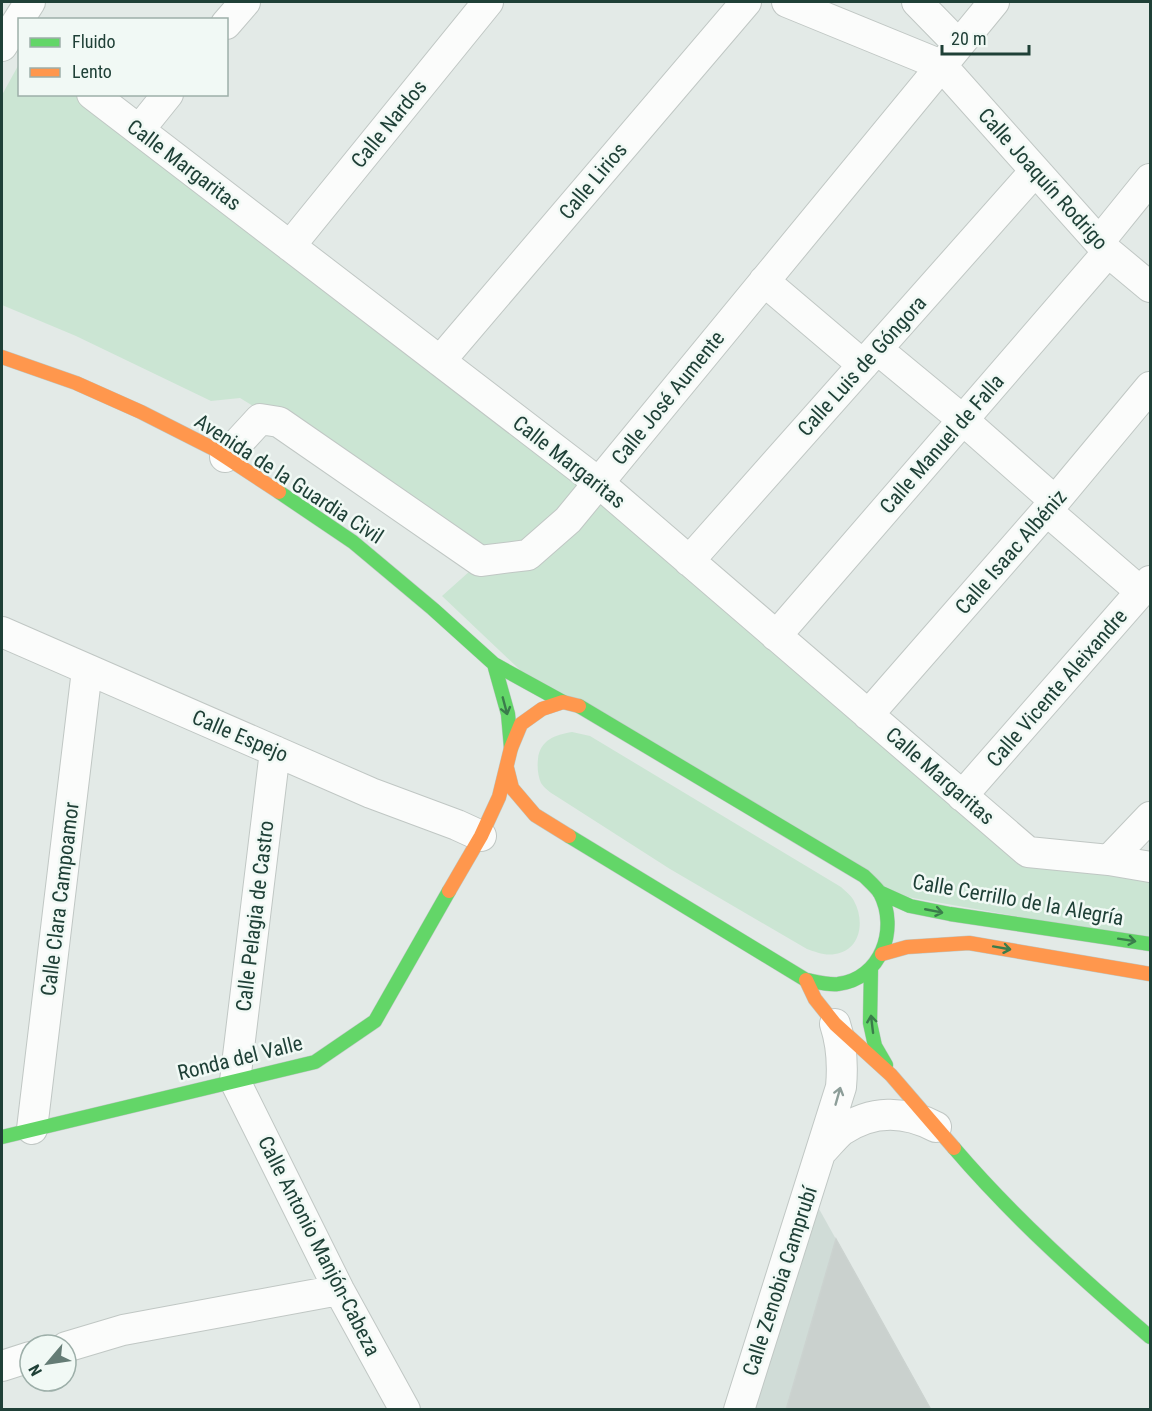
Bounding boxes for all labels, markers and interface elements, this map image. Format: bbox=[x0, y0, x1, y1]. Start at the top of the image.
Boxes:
legend bbox=[18, 18, 228, 96]
scale bar bbox=[942, 18, 1029, 56]
text: 20 m bbox=[951, 28, 986, 49]
text: Fluido bbox=[72, 31, 116, 52]
text: Lento bbox=[72, 61, 112, 82]
street label: Calle Nardos bbox=[346, 75, 432, 173]
street label: Calle Joaquín Rodrigo bbox=[973, 103, 1113, 255]
street label: Calle Margaritas bbox=[123, 115, 245, 215]
street label: Calle Lirios bbox=[554, 138, 632, 224]
street label: Calle Luis de Góngora bbox=[793, 291, 931, 441]
street label: Calle José Aumente bbox=[607, 326, 729, 470]
street label: Calle Manuel de Falla bbox=[875, 369, 1009, 519]
street label: Avenida de la Guardia Civil bbox=[190, 409, 388, 549]
street label: Calle Margaritas bbox=[508, 411, 630, 513]
street label: Calle Isaac Albéniz bbox=[950, 485, 1072, 619]
street label: Calle Vicente Aleixandre bbox=[982, 604, 1132, 772]
one-way arrow bbox=[500, 696, 512, 715]
street label: Calle Espejo bbox=[188, 705, 292, 767]
street label: Calle Margaritas bbox=[881, 722, 999, 830]
street label: Calle Clara Campoamor bbox=[36, 801, 84, 997]
street label: Calle Pelagia de Castro bbox=[231, 819, 279, 1013]
street label: Calle Cerrillo de la Alegría bbox=[911, 870, 1125, 930]
one-way arrow bbox=[924, 906, 943, 917]
one-way arrow bbox=[1116, 935, 1136, 946]
one-way arrow bbox=[992, 943, 1012, 954]
one-way arrow bbox=[866, 1014, 877, 1034]
street label: Ronda del Valle bbox=[175, 1031, 305, 1085]
one-way arrow bbox=[833, 1087, 844, 1106]
street label: Calle Antonio Manjón-Cabeza bbox=[253, 1132, 385, 1360]
street label: Calle Zenobia Camprubí bbox=[738, 1182, 822, 1379]
north arrow bbox=[18, 1333, 78, 1393]
text: N bbox=[25, 1361, 46, 1379]

